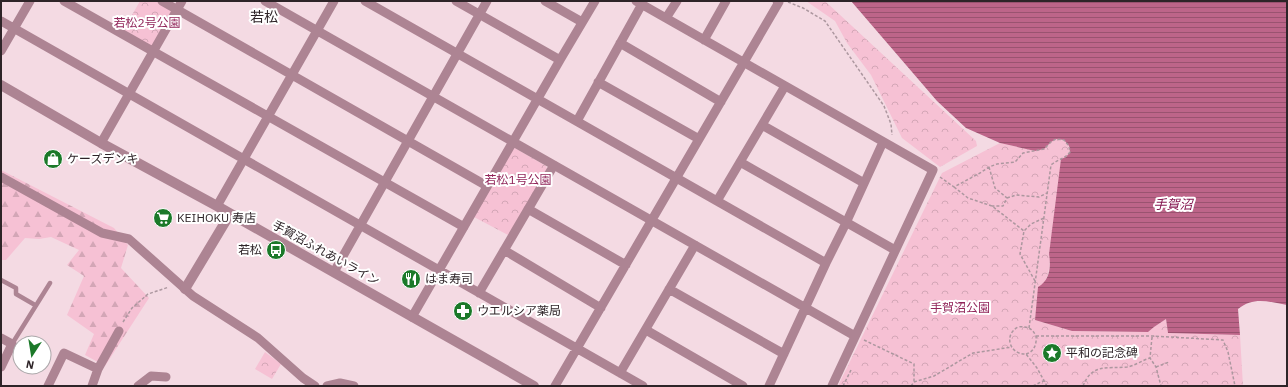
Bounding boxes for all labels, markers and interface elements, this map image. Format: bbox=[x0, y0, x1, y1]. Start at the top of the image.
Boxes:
district label: 若松 bbox=[250, 8, 278, 26]
park label: 若松2号公園 bbox=[113, 15, 181, 30]
shop icon: ケーズデンキ bbox=[42, 148, 64, 170]
place label: ケーズデンキ bbox=[67, 151, 138, 166]
park label: 若松1号公園 bbox=[484, 172, 552, 187]
water label: 手賀沼 bbox=[1153, 196, 1194, 213]
supermarket icon: KEIHOKU 寿店 bbox=[152, 207, 174, 229]
place label: KEIHOKU 寿店 bbox=[177, 210, 256, 225]
street label: 手賀沼ふれあいライン bbox=[270, 217, 382, 288]
bus stop icon: 若松 bbox=[265, 239, 287, 261]
place label: 若松 bbox=[238, 242, 262, 257]
restaurant icon: はま寿司 bbox=[400, 268, 422, 290]
place label: はま寿司 bbox=[425, 271, 473, 286]
pharmacy icon: ウエルシア薬局 bbox=[452, 300, 474, 322]
park label: 手賀沼公園 bbox=[930, 300, 990, 315]
place label: ウエルシア薬局 bbox=[477, 303, 561, 318]
north arrow bbox=[12, 335, 52, 375]
place icon: 平和の記念碑 bbox=[1041, 342, 1063, 364]
place label: 平和の記念碑 bbox=[1066, 345, 1138, 360]
text: N bbox=[25, 357, 35, 372]

